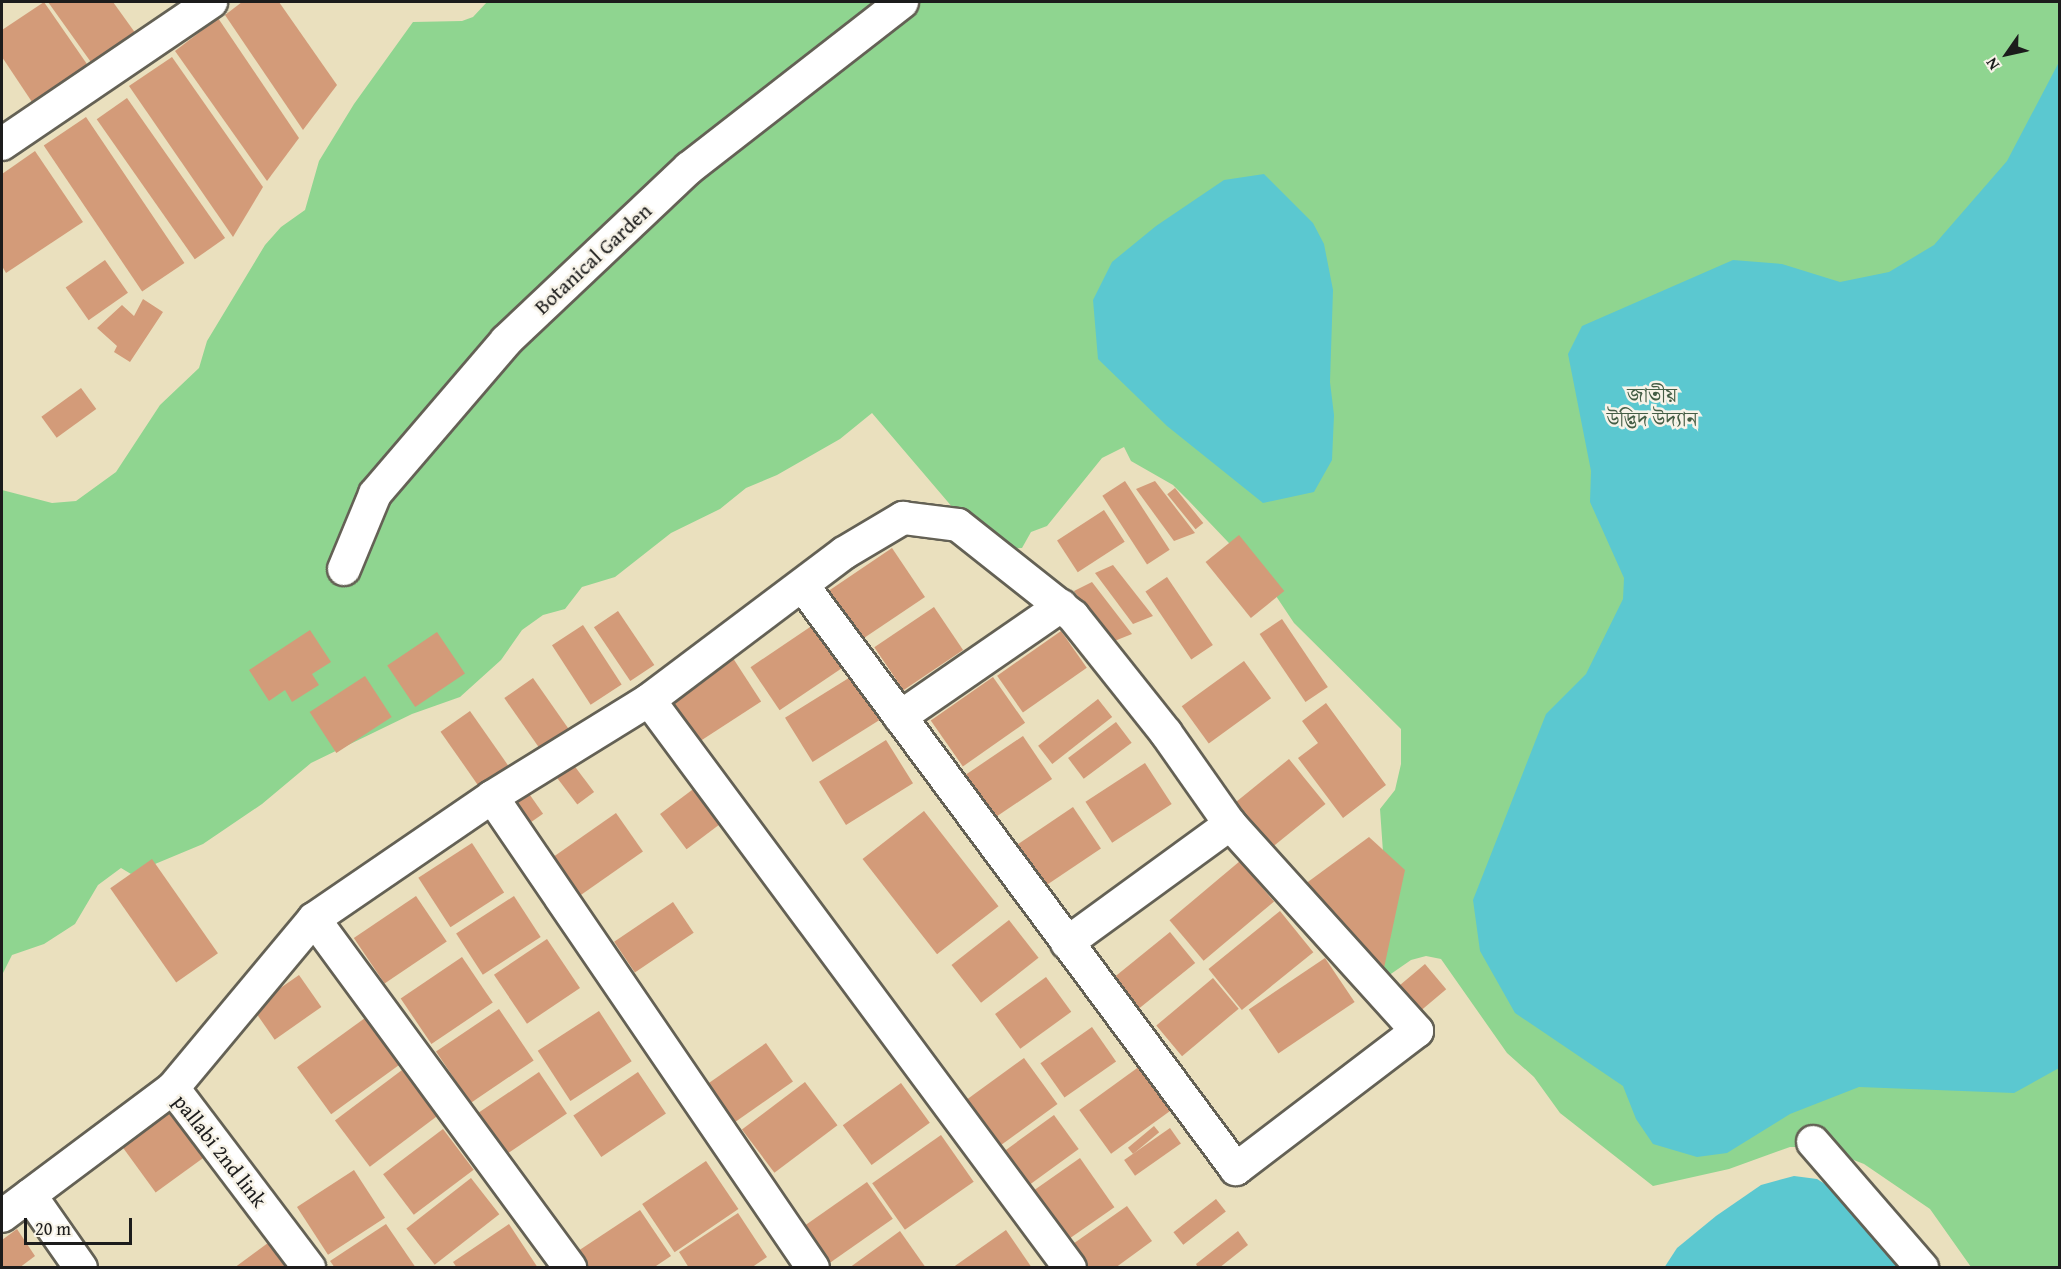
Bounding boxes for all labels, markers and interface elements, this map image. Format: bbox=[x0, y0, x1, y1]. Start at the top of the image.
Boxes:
north arrow bbox=[1977, 24, 2037, 84]
text: N bbox=[1979, 53, 2005, 75]
street label: Botanical Garden bbox=[529, 198, 657, 320]
park label: জাতীয় উদ্ভিদ উদ্যান bbox=[1607, 382, 1697, 432]
street label: pallabi 2nd link bbox=[168, 1090, 272, 1212]
scale bar bbox=[27, 1206, 135, 1244]
text: 20 m bbox=[35, 1215, 71, 1242]

